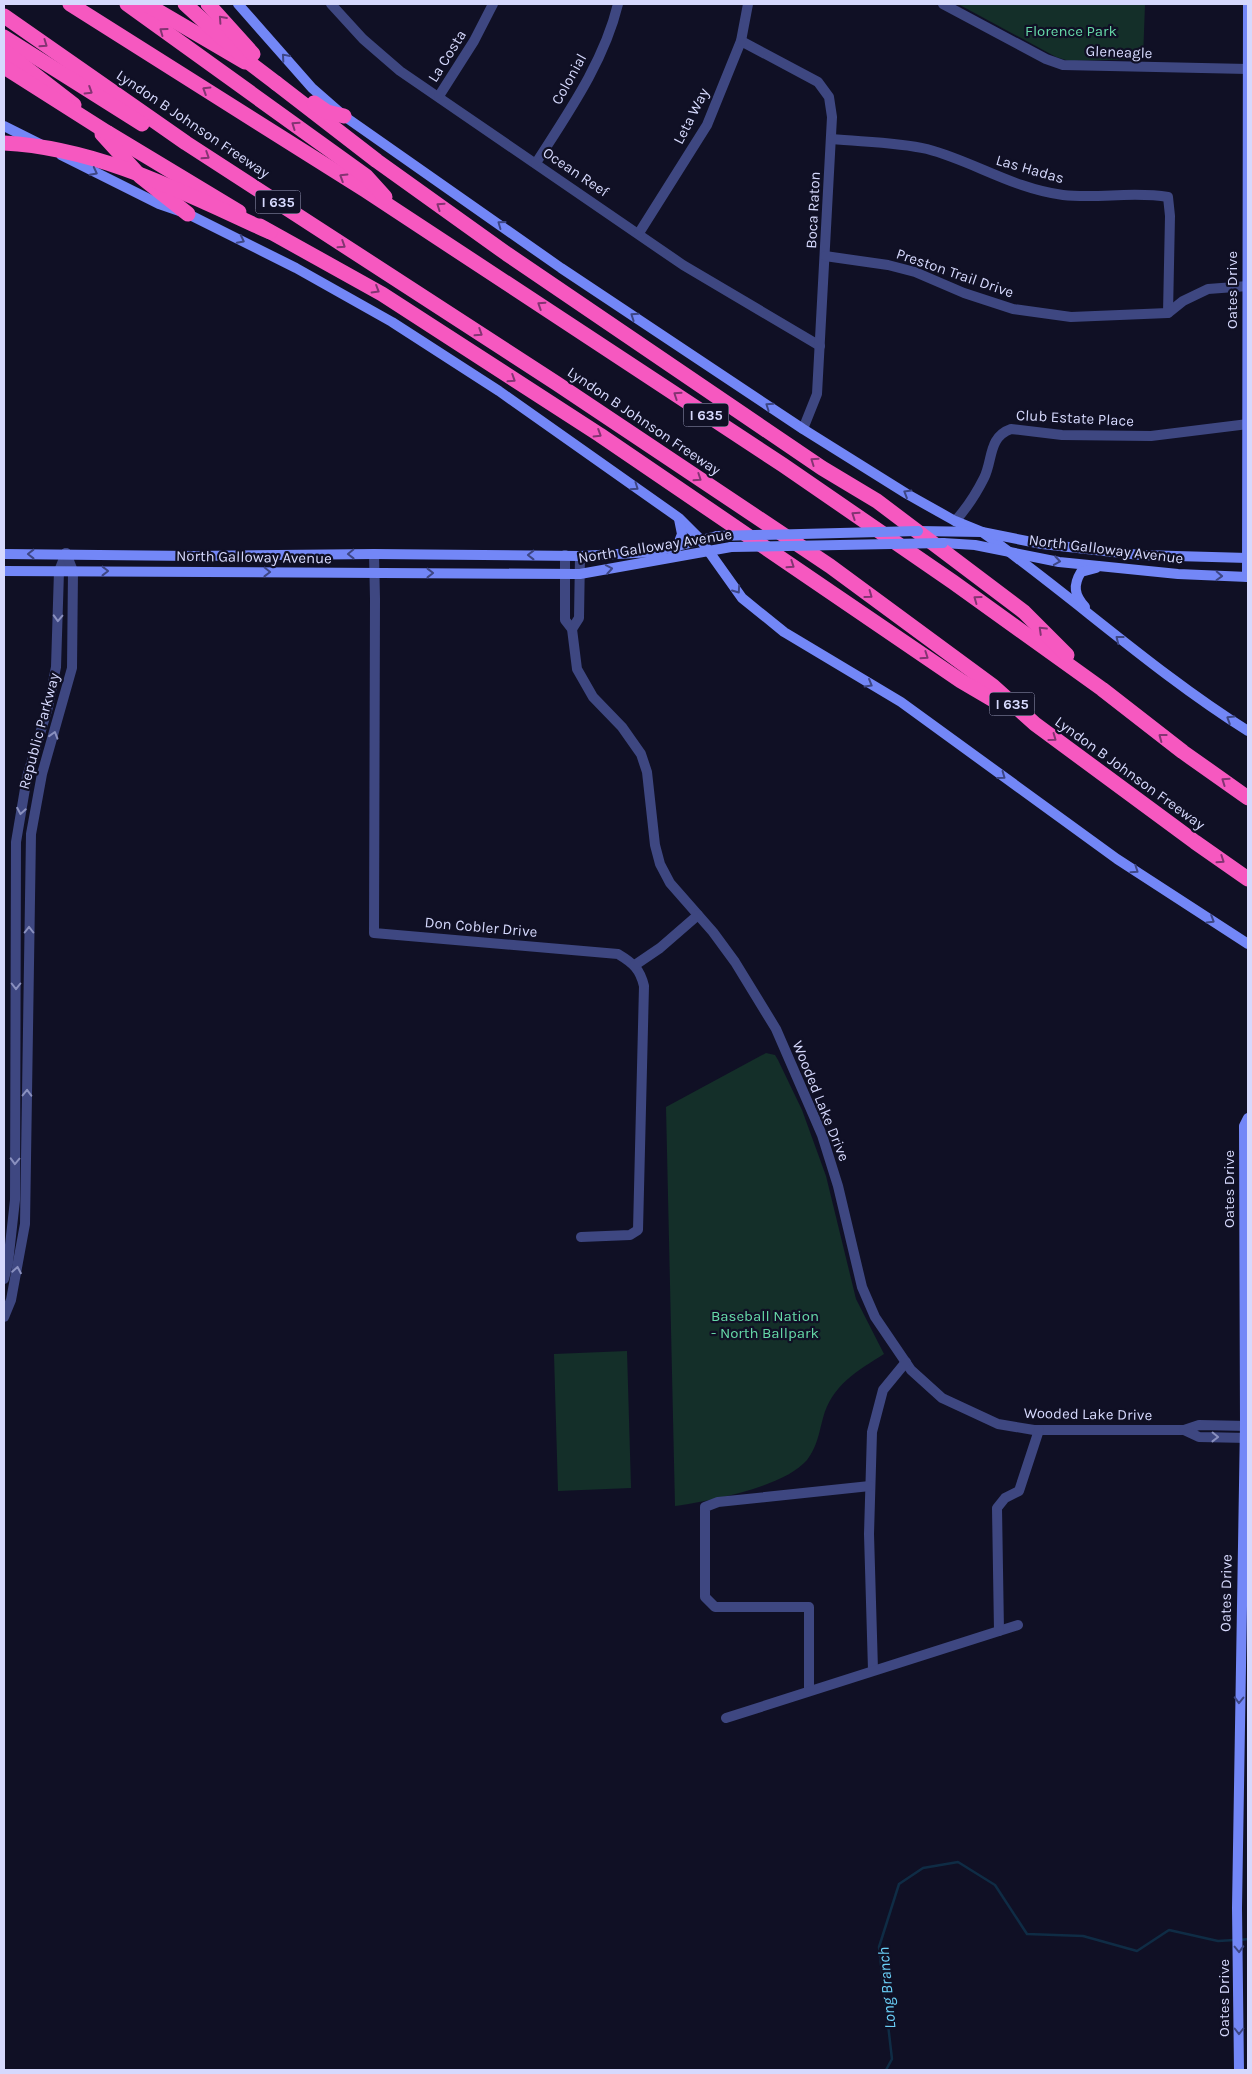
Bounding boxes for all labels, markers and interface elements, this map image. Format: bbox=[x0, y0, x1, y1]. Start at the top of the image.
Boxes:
one-way arrow bbox=[218, 15, 227, 24]
park label: Florence Park bbox=[1025, 22, 1117, 40]
street label: La Costa bbox=[424, 27, 470, 85]
one-way arrow bbox=[159, 28, 169, 37]
one-way arrow bbox=[38, 38, 47, 47]
street label: Gleneagle bbox=[1085, 42, 1153, 62]
street label: Colonial bbox=[548, 50, 590, 108]
one-way arrow bbox=[282, 54, 291, 63]
street label: Lyndon B Johnson Freeway bbox=[113, 66, 273, 182]
one-way arrow bbox=[84, 85, 93, 94]
street label: Leta Way bbox=[669, 85, 713, 147]
one-way arrow bbox=[202, 87, 211, 96]
one-way arrow bbox=[292, 122, 301, 131]
street label: Ocean Reef bbox=[540, 143, 613, 201]
one-way arrow bbox=[201, 150, 210, 159]
street label: Las Hadas bbox=[994, 151, 1066, 187]
one-way arrow bbox=[89, 166, 98, 176]
street label: Boca Raton bbox=[802, 171, 824, 249]
one-way arrow bbox=[340, 173, 349, 183]
road number: I 635 bbox=[256, 190, 300, 213]
one-way arrow bbox=[436, 203, 446, 212]
one-way arrow bbox=[497, 221, 507, 230]
one-way arrow bbox=[236, 234, 245, 245]
one-way arrow bbox=[337, 239, 346, 248]
street label: Preston Trail Drive bbox=[894, 244, 1016, 302]
street label: Oates Drive bbox=[1223, 251, 1241, 329]
one-way arrow bbox=[370, 284, 379, 294]
one-way arrow bbox=[537, 302, 547, 311]
one-way arrow bbox=[631, 313, 640, 323]
one-way arrow bbox=[473, 327, 482, 337]
street label: Lyndon B Johnson Freeway bbox=[564, 363, 724, 479]
one-way arrow bbox=[506, 373, 516, 382]
one-way arrow bbox=[673, 392, 682, 401]
one-way arrow bbox=[766, 403, 775, 413]
road number: I 635 bbox=[684, 404, 728, 426]
street label: Club Estate Place bbox=[1015, 406, 1135, 430]
one-way arrow bbox=[593, 428, 602, 438]
one-way arrow bbox=[810, 458, 819, 467]
one-way arrow bbox=[693, 472, 702, 481]
one-way arrow bbox=[629, 481, 639, 490]
one-way arrow bbox=[903, 490, 912, 500]
one-way arrow bbox=[851, 512, 861, 521]
street label: North Galloway Avenue bbox=[577, 525, 733, 567]
street label: North Galloway Avenue bbox=[1028, 531, 1184, 567]
street label: North Galloway Avenue bbox=[176, 547, 332, 567]
one-way arrow bbox=[27, 548, 35, 559]
one-way arrow bbox=[347, 549, 355, 560]
one-way arrow bbox=[527, 550, 534, 560]
one-way arrow bbox=[1054, 555, 1062, 566]
one-way arrow bbox=[785, 559, 794, 568]
one-way arrow bbox=[605, 564, 614, 574]
one-way arrow bbox=[102, 566, 109, 576]
one-way arrow bbox=[264, 567, 272, 577]
one-way arrow bbox=[426, 568, 434, 578]
one-way arrow bbox=[1215, 571, 1223, 582]
one-way arrow bbox=[731, 585, 740, 594]
one-way arrow bbox=[863, 590, 872, 598]
one-way arrow bbox=[974, 596, 983, 605]
one-way arrow bbox=[53, 614, 63, 622]
one-way arrow bbox=[1039, 627, 1048, 636]
one-way arrow bbox=[1116, 636, 1125, 644]
one-way arrow bbox=[919, 650, 929, 659]
street label: Republic Parkway bbox=[15, 671, 63, 791]
one-way arrow bbox=[863, 677, 872, 687]
road number: I 635 bbox=[990, 692, 1034, 716]
street label: Lyndon B Johnson Freeway bbox=[1051, 713, 1209, 834]
one-way arrow bbox=[1227, 716, 1236, 726]
one-way arrow bbox=[48, 732, 58, 740]
one-way arrow bbox=[1047, 732, 1057, 741]
one-way arrow bbox=[1159, 734, 1168, 742]
one-way arrow bbox=[996, 770, 1006, 779]
one-way arrow bbox=[1221, 778, 1231, 787]
one-way arrow bbox=[17, 807, 27, 816]
one-way arrow bbox=[1216, 854, 1225, 863]
one-way arrow bbox=[1129, 864, 1138, 874]
street label: Don Cobler Drive bbox=[424, 913, 538, 941]
one-way arrow bbox=[1206, 914, 1215, 923]
one-way arrow bbox=[24, 926, 34, 934]
one-way arrow bbox=[11, 983, 21, 991]
street label: Wooded Lake Drive bbox=[789, 1038, 853, 1164]
one-way arrow bbox=[22, 1088, 32, 1096]
street label: Oates Drive bbox=[1220, 1150, 1238, 1228]
one-way arrow bbox=[9, 1157, 20, 1165]
one-way arrow bbox=[11, 1265, 21, 1274]
park label: Baseball Nation - North Ballpark bbox=[711, 1307, 819, 1342]
street label: Wooded Lake Drive bbox=[1024, 1404, 1152, 1424]
one-way arrow bbox=[1211, 1432, 1219, 1443]
street label: Oates Drive bbox=[1216, 1554, 1236, 1632]
one-way arrow bbox=[1234, 1696, 1244, 1704]
one-way arrow bbox=[1233, 1945, 1244, 1953]
water label: Long Branch bbox=[873, 1946, 900, 2030]
street label: Oates Drive bbox=[1215, 1959, 1233, 2037]
one-way arrow bbox=[1234, 2028, 1244, 2035]

